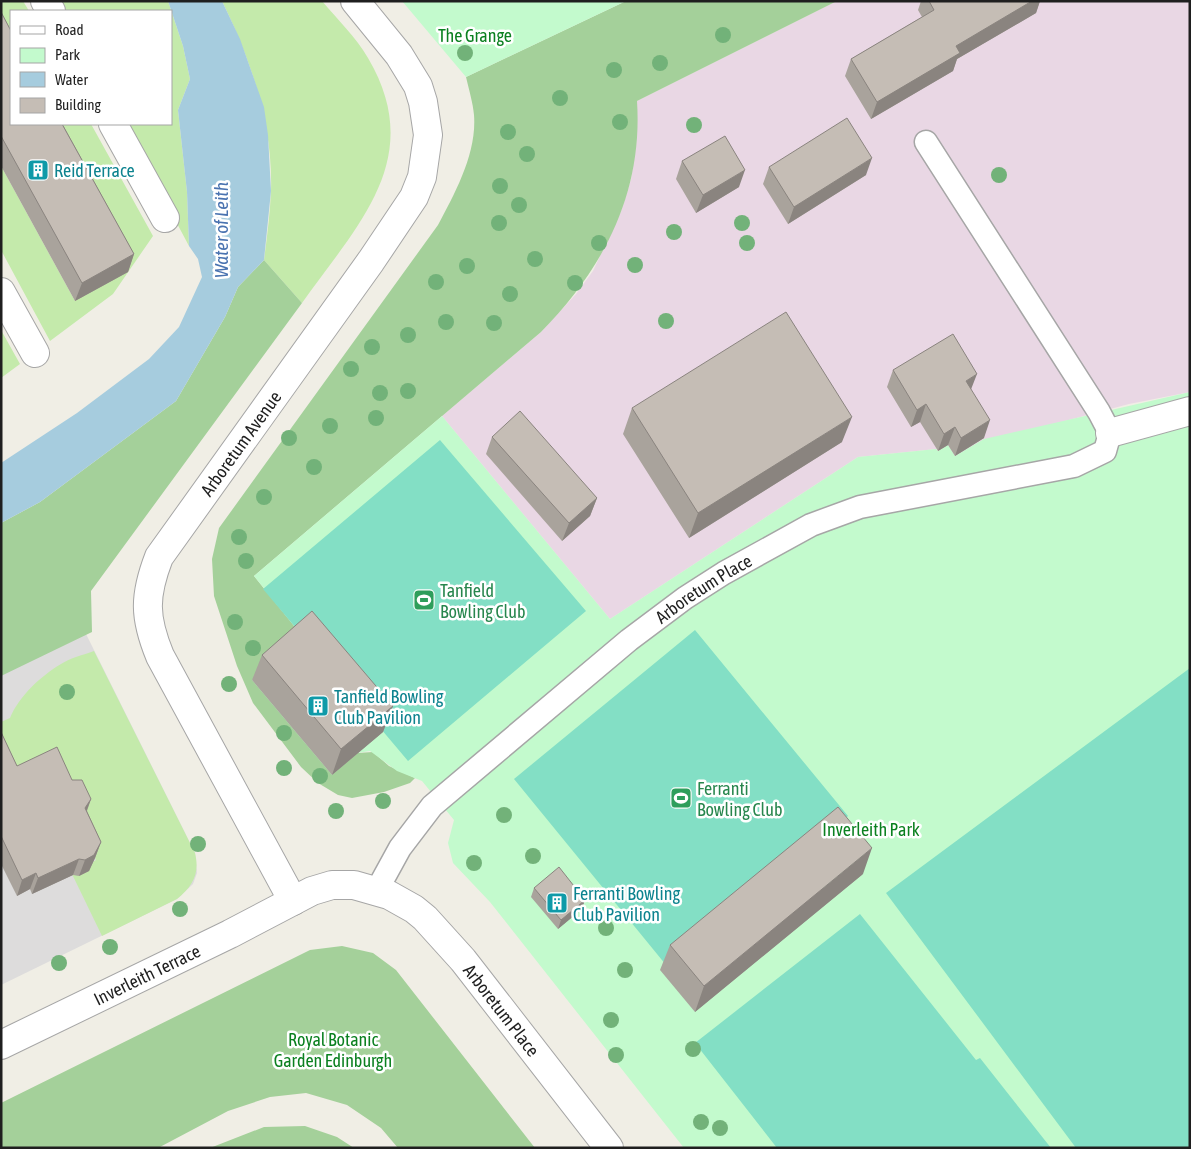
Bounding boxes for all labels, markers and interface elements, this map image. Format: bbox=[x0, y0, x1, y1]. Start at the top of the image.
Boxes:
legend bbox=[10, 10, 172, 125]
text: Road bbox=[55, 21, 84, 38]
park label: The Grange bbox=[438, 25, 512, 46]
text: Park bbox=[55, 46, 80, 63]
text: Water bbox=[55, 71, 88, 88]
text: Building bbox=[55, 96, 101, 113]
building icon: Reid Terrace bbox=[26, 158, 50, 182]
place label: Reid Terrace bbox=[54, 160, 135, 181]
water label: Water of Leith bbox=[210, 182, 232, 278]
street label: Arboretum Avenue bbox=[196, 387, 285, 500]
street label: Arboretum Place bbox=[651, 549, 755, 627]
place label: Tanfield Bowling Club bbox=[440, 580, 526, 622]
sports icon: Tanfield Bowling Club bbox=[412, 588, 436, 612]
place label: Tanfield Bowling Club Pavilion bbox=[334, 686, 444, 728]
building icon: Tanfield Bowling Club Pavilion bbox=[306, 694, 330, 718]
place label: Ferranti Bowling Club bbox=[697, 778, 783, 820]
sports icon: Ferranti Bowling Club bbox=[669, 786, 693, 810]
park label: Inverleith Park bbox=[822, 819, 920, 840]
place label: Ferranti Bowling Club Pavilion bbox=[573, 883, 680, 925]
building icon: Ferranti Bowling Club Pavilion bbox=[545, 891, 569, 915]
street label: Inverleith Terrace bbox=[90, 940, 204, 1009]
street label: Arboretum Place bbox=[459, 960, 544, 1060]
park label: Royal Botanic Garden Edinburgh bbox=[274, 1029, 392, 1071]

